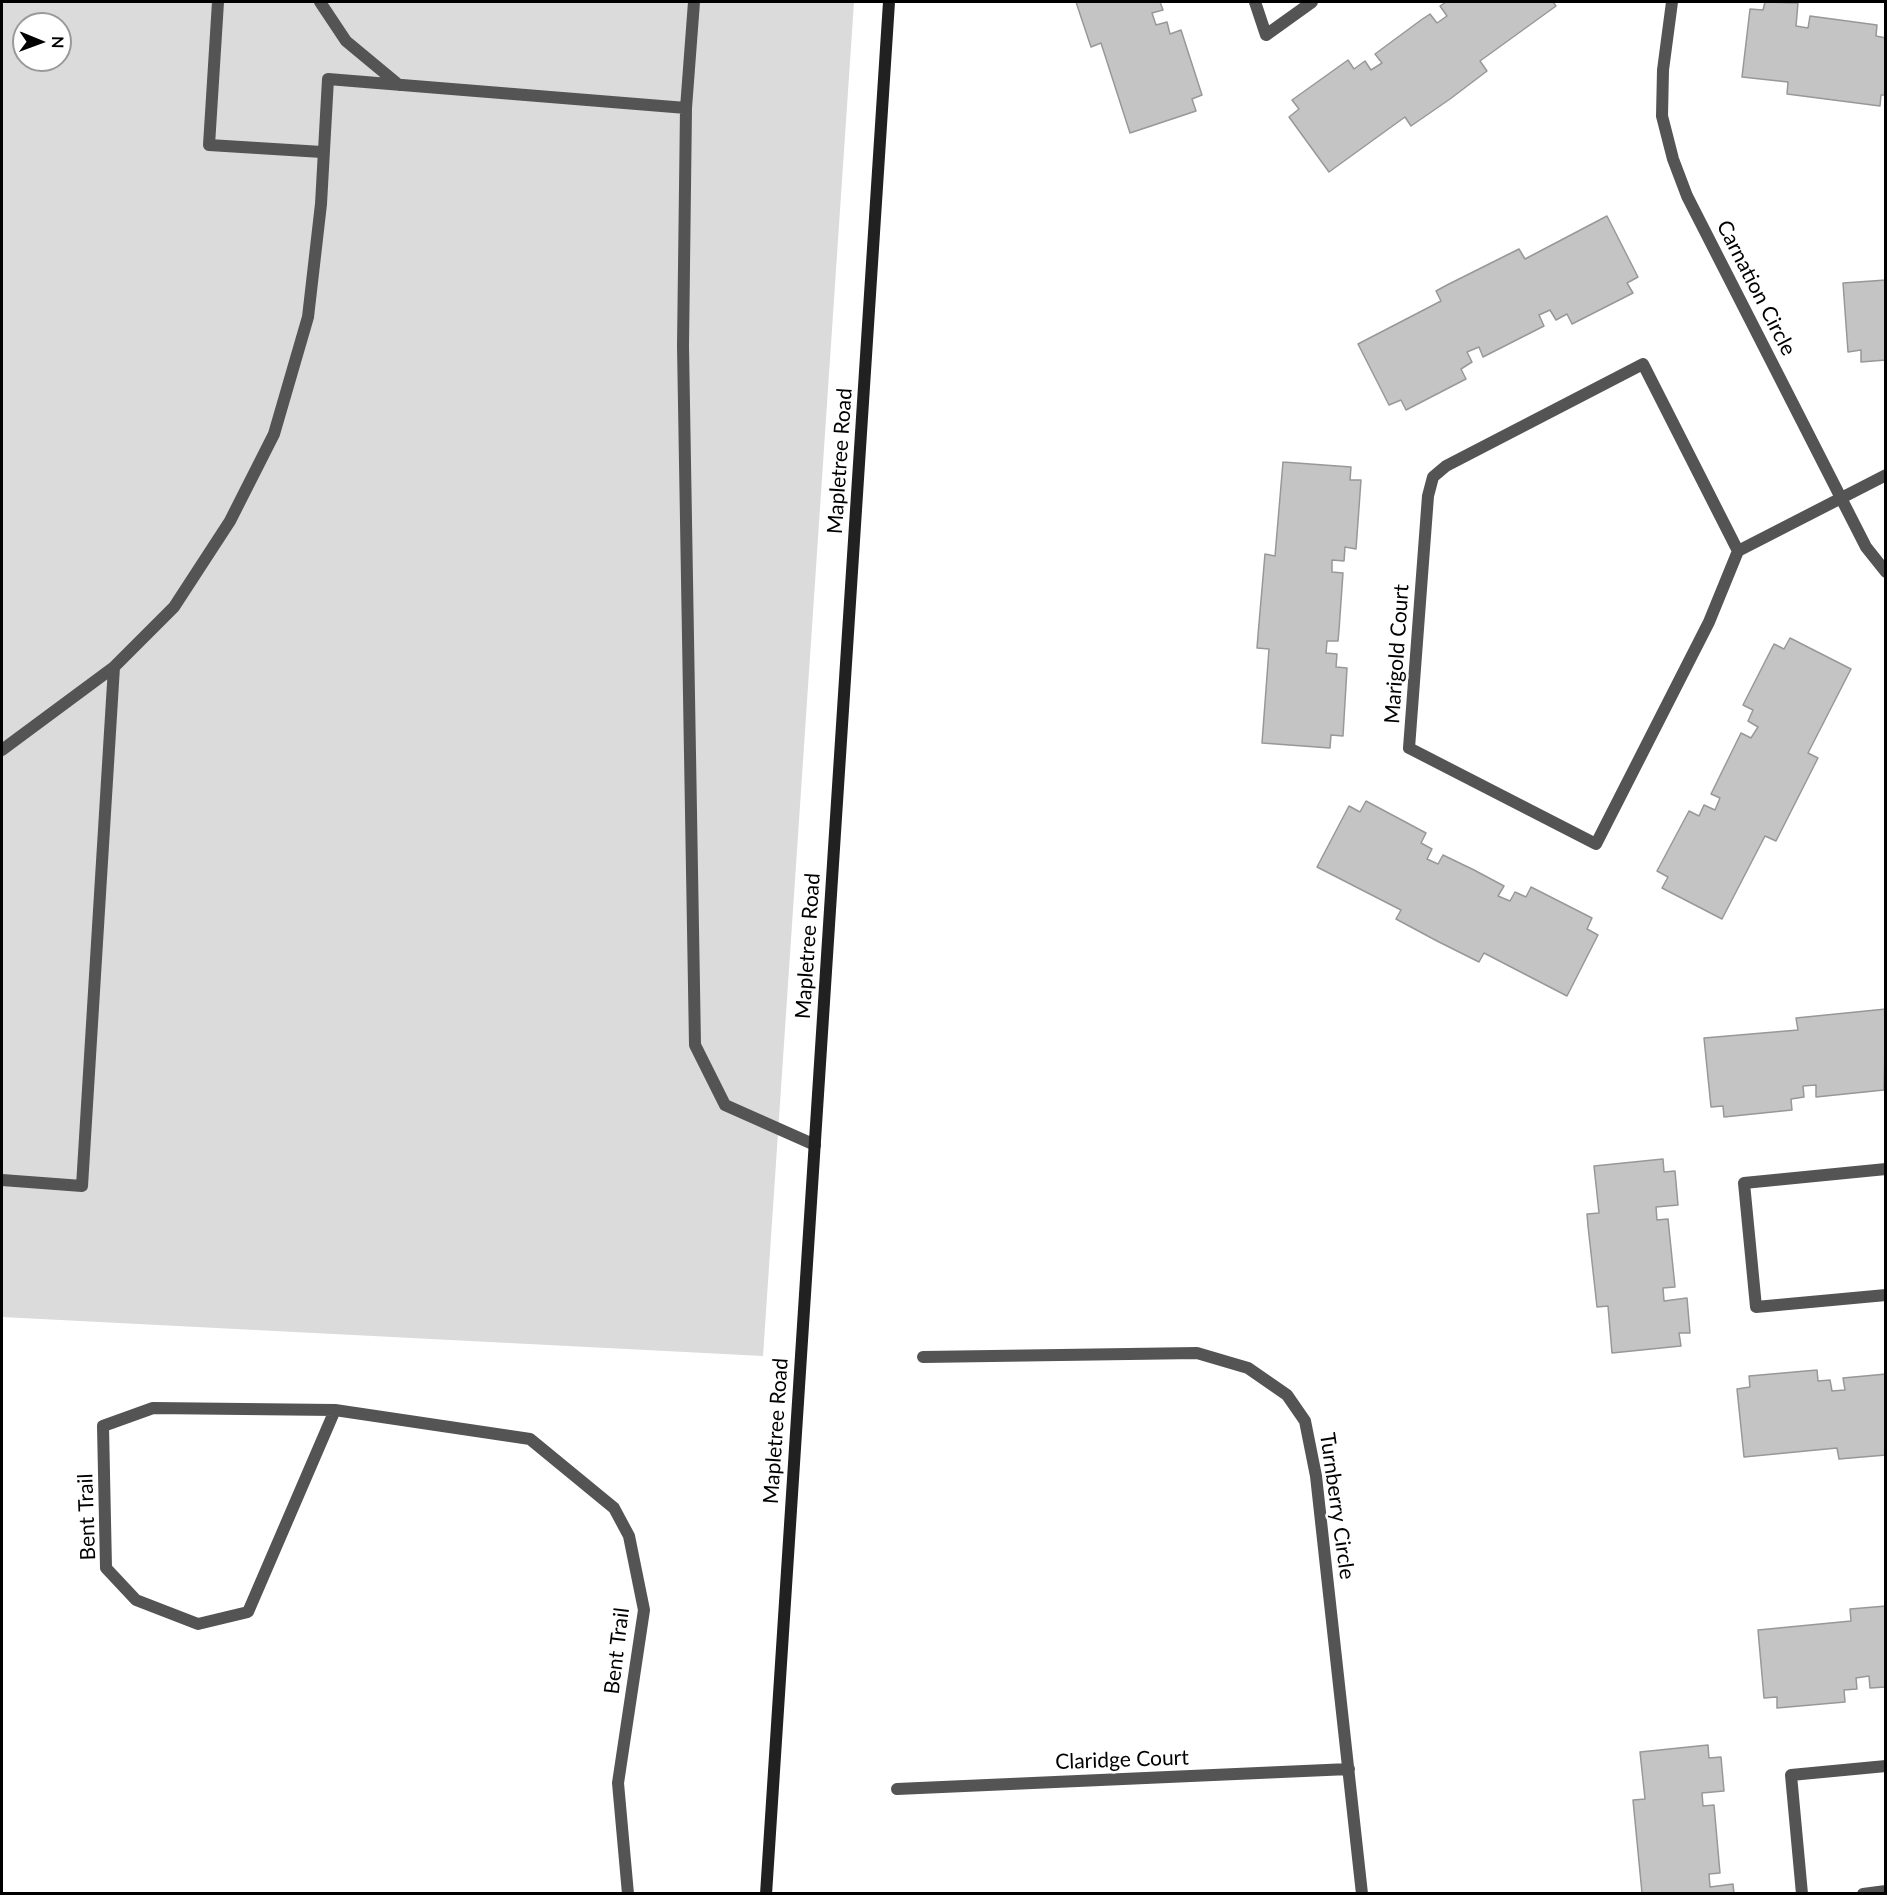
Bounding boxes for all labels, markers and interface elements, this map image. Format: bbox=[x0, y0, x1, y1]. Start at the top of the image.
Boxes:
north arrow bbox=[12, 12, 72, 72]
text: N bbox=[49, 36, 68, 49]
street label: Carnation Circle bbox=[1711, 216, 1801, 360]
street label: Mapletree Road bbox=[822, 387, 858, 535]
street label: Marigold Court bbox=[1380, 583, 1414, 725]
street label: Mapletree Road bbox=[790, 872, 826, 1020]
street label: Mapletree Road bbox=[758, 1357, 794, 1505]
street label: Turnberry Circle bbox=[1314, 1431, 1360, 1581]
street label: Bent Trail bbox=[73, 1473, 101, 1561]
street label: Bent Trail bbox=[599, 1606, 635, 1696]
street label: Claridge Court bbox=[1055, 1745, 1189, 1775]

